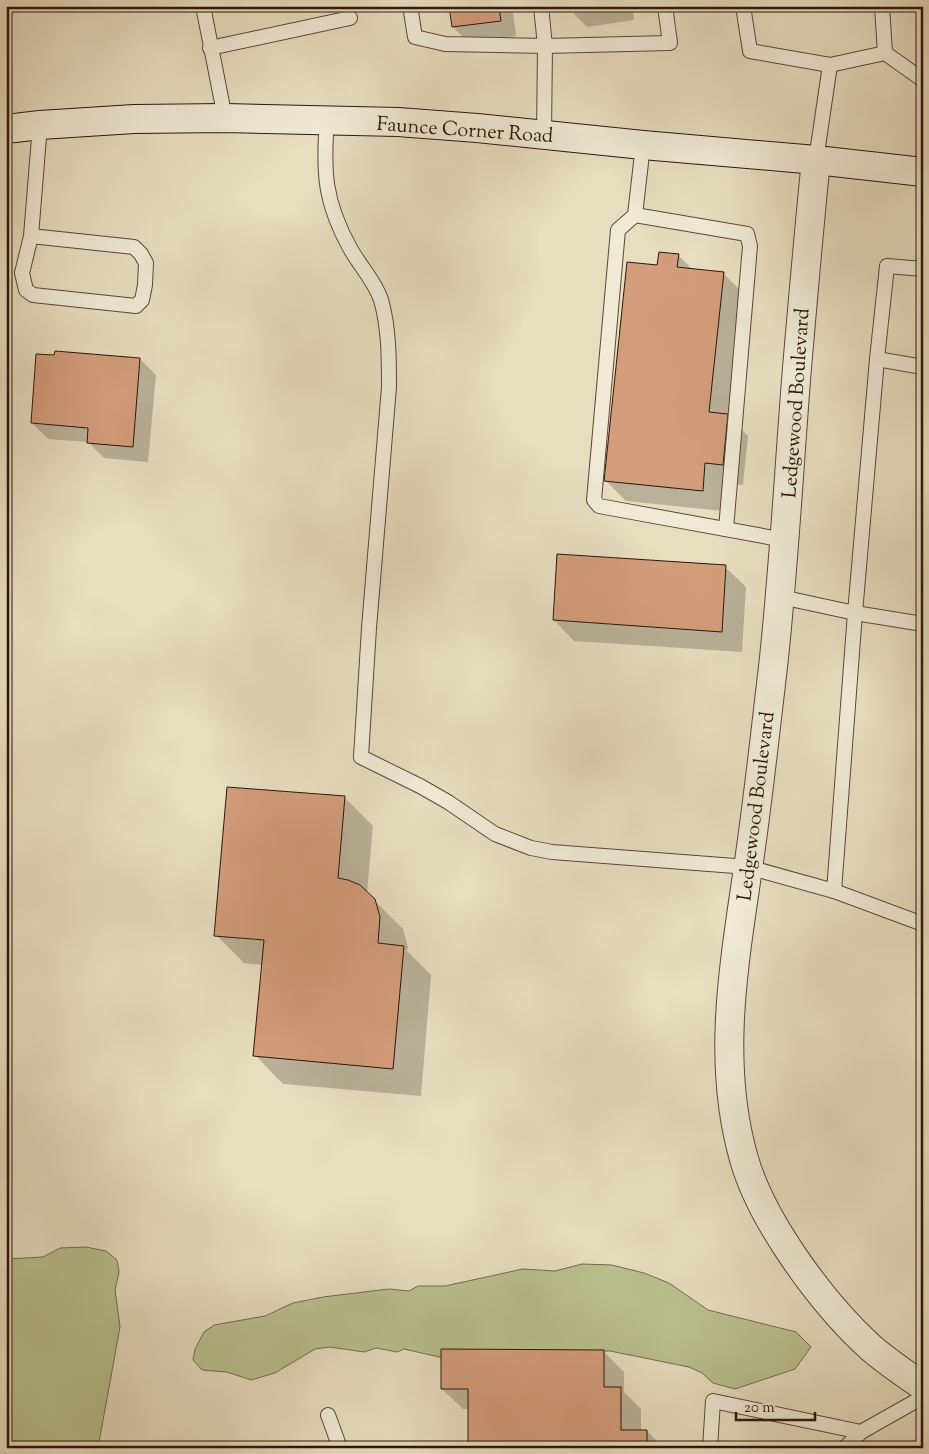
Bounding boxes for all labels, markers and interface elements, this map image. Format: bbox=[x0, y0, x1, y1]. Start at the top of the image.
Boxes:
street label: Faunce Corner Road bbox=[375, 111, 554, 152]
street label: Ledgewood Boulevard bbox=[776, 307, 819, 499]
street label: Ledgewood Boulevard bbox=[731, 710, 783, 903]
scale bar bbox=[736, 1389, 815, 1421]
text: 20 m bbox=[744, 1398, 775, 1419]

